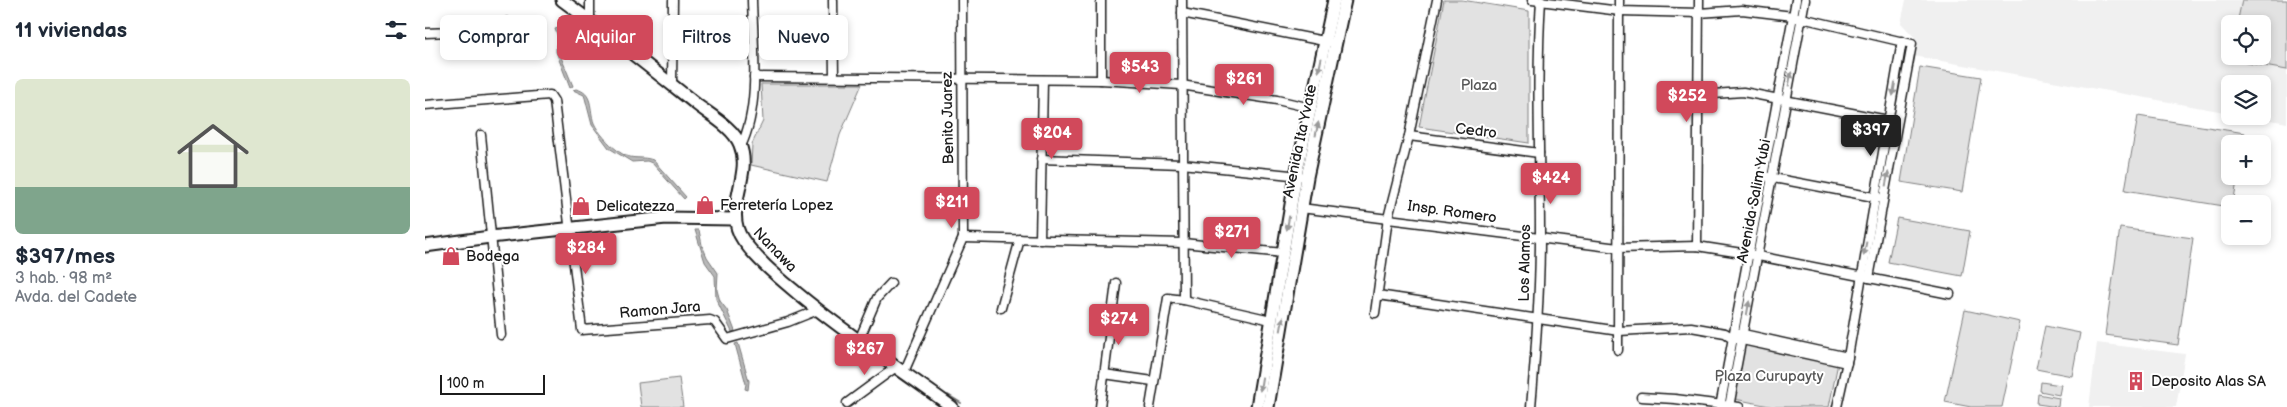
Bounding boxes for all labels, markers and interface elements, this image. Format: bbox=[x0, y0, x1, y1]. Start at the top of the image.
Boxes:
chip: Comprar bbox=[440, 15, 547, 60]
chip: Alquilar bbox=[557, 15, 653, 60]
chip: Filtros bbox=[663, 15, 749, 60]
chip: Nuevo bbox=[759, 15, 848, 60]
map controls bbox=[2221, 15, 2271, 245]
button: locate bbox=[2221, 15, 2271, 65]
icon: filters bbox=[382, 16, 410, 44]
text: 11 viviendas bbox=[15, 18, 127, 43]
pin: $543 bbox=[1110, 52, 1170, 94]
one-way arrow bbox=[1316, 57, 1324, 72]
text: $543 bbox=[1121, 58, 1159, 77]
pin: $261 bbox=[1214, 64, 1274, 106]
text: $261 bbox=[1226, 70, 1262, 89]
street label: Benito Juarez bbox=[938, 71, 958, 165]
one-way arrow bbox=[1787, 71, 1795, 87]
button: layers bbox=[2221, 75, 2271, 125]
park label: Plaza bbox=[1461, 76, 1497, 95]
pin: $252 bbox=[1657, 80, 1717, 123]
street label: Avenida Ita Yvate bbox=[1279, 82, 1321, 199]
one-way arrow bbox=[1890, 82, 1898, 98]
text: $252 bbox=[1668, 87, 1706, 106]
icon: home bbox=[168, 111, 258, 201]
pin: $397 bbox=[1841, 114, 1901, 157]
pin: $204 bbox=[1022, 118, 1082, 160]
street label: Cedro bbox=[1454, 119, 1498, 143]
text: $397 bbox=[1852, 121, 1890, 140]
one-way arrow bbox=[1313, 122, 1321, 137]
text: $204 bbox=[1032, 124, 1072, 143]
button: + bbox=[2221, 135, 2271, 185]
street label: Avenida Salim Yubi bbox=[1733, 137, 1775, 265]
pin: $424 bbox=[1521, 162, 1581, 205]
text: $424 bbox=[1532, 169, 1570, 188]
one-way arrow bbox=[1884, 170, 1892, 186]
pin: $211 bbox=[922, 186, 982, 229]
text: $211 bbox=[935, 193, 969, 212]
shop icon: Ferretería Lopez bbox=[694, 194, 716, 216]
shop icon: Delicatezza bbox=[570, 195, 592, 217]
button: − bbox=[2221, 195, 2271, 245]
place label: Ferretería Lopez bbox=[720, 196, 834, 215]
street label: Insp. Romero bbox=[1406, 196, 1498, 228]
place label: Delicatezza bbox=[596, 197, 675, 216]
pin: $271 bbox=[1202, 216, 1262, 259]
one-way arrow bbox=[1284, 216, 1292, 232]
text: $271 bbox=[1214, 223, 1250, 242]
street label: Nanawa bbox=[749, 224, 801, 276]
street label: Los Alamos bbox=[1515, 224, 1535, 302]
pin: $284 bbox=[556, 232, 616, 275]
text: $284 bbox=[566, 239, 606, 258]
one-way arrow bbox=[1861, 242, 1869, 258]
text: $397/mes bbox=[15, 244, 115, 269]
shop icon: Bodega bbox=[440, 245, 462, 267]
place label: Bodega bbox=[466, 247, 519, 266]
text: 3 hab. · 98 m² bbox=[15, 269, 112, 288]
text: Avda. del Cadete bbox=[15, 288, 137, 307]
street label: Ramon Jara bbox=[619, 297, 701, 323]
one-way arrow bbox=[1744, 299, 1752, 315]
pin: $274 bbox=[1089, 304, 1149, 346]
text: $274 bbox=[1100, 310, 1138, 329]
one-way arrow bbox=[1278, 316, 1286, 332]
pin: $267 bbox=[835, 334, 895, 376]
text: $267 bbox=[846, 340, 884, 359]
park label: Plaza Curupayty bbox=[1715, 367, 1824, 386]
building icon: Deposito Alas SA bbox=[2125, 370, 2147, 392]
scale bar bbox=[440, 372, 545, 395]
place label: Deposito Alas SA bbox=[2151, 372, 2267, 391]
text: 100 m bbox=[447, 375, 484, 392]
one-way arrow bbox=[1257, 376, 1265, 392]

